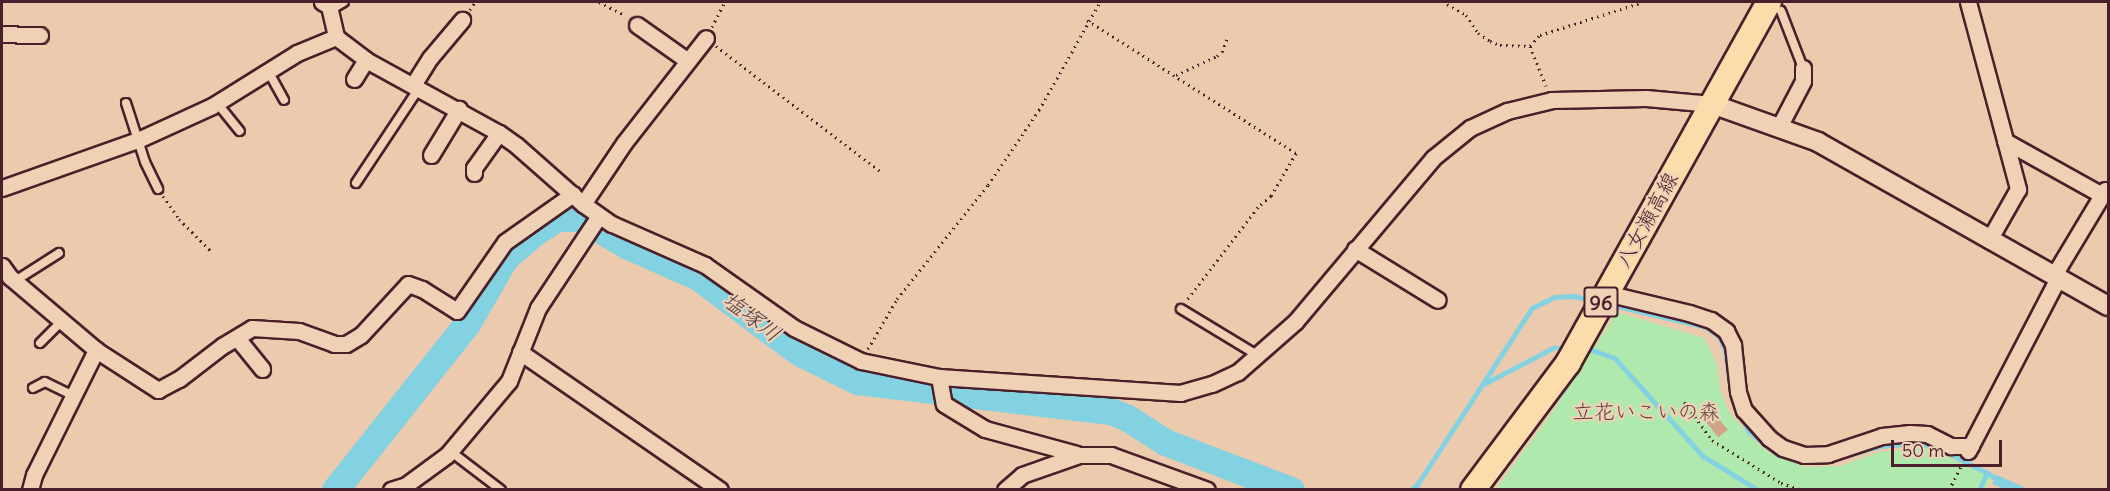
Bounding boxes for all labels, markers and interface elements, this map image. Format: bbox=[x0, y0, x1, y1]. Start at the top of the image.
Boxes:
street label: 八女瀬高線 bbox=[1611, 168, 1683, 272]
road number: 96 bbox=[1583, 285, 1619, 319]
water label: 塩塚川 bbox=[718, 287, 786, 347]
park label: 立花いこいの森 bbox=[1573, 399, 1719, 425]
scale bar bbox=[1894, 428, 2005, 466]
text: 50 m bbox=[1902, 439, 1944, 462]

